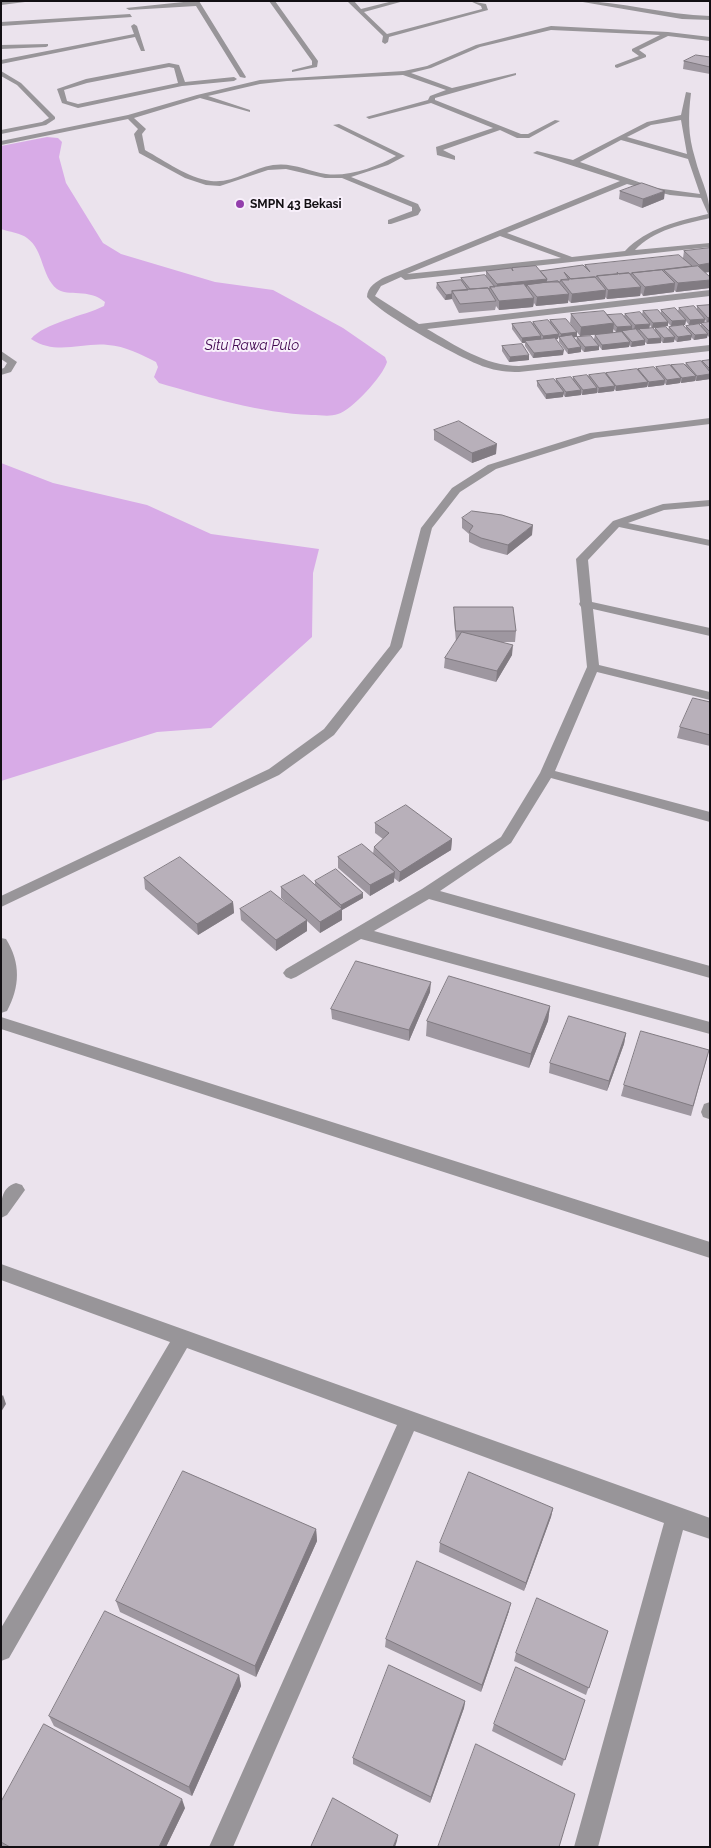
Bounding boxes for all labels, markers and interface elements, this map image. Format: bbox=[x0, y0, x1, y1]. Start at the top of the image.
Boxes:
place label: SMPN 43 Bekasi bbox=[250, 197, 342, 211]
marker: SMPN 43 Bekasi bbox=[234, 198, 246, 210]
water label: Situ Rawa Pulo bbox=[205, 338, 299, 354]

